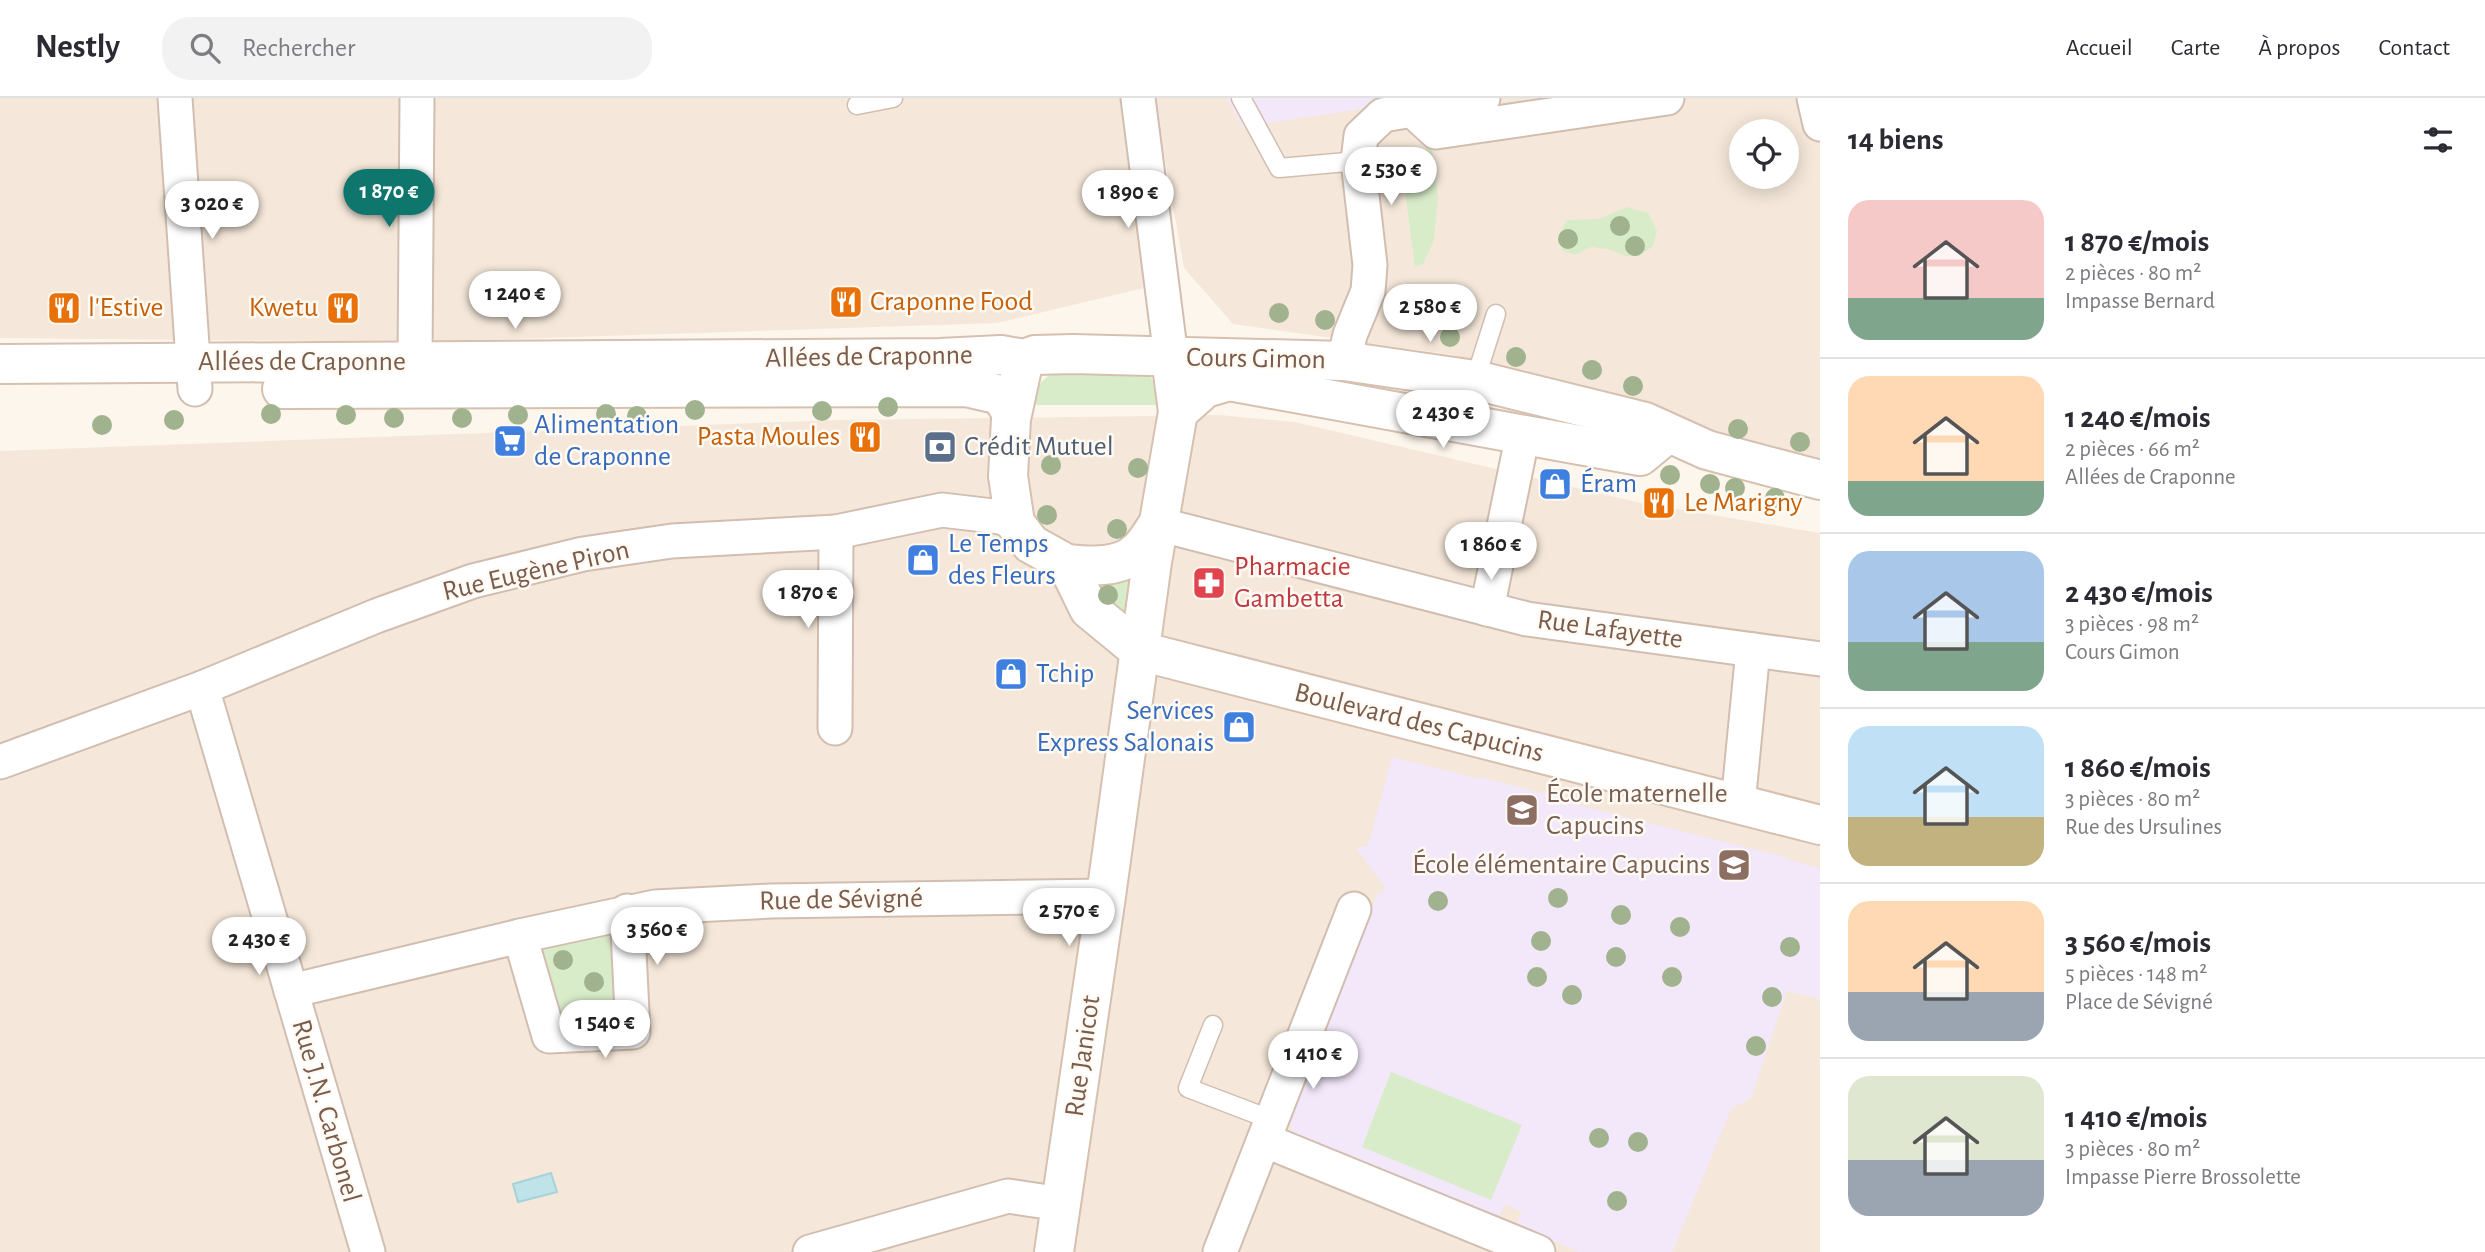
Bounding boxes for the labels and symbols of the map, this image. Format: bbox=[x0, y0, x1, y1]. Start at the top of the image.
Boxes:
pin: 2 530 € bbox=[1326, 148, 1456, 207]
pin: 1 870 € bbox=[324, 170, 454, 229]
pin: 1 890 € bbox=[1063, 170, 1193, 230]
pin: 3 020 € bbox=[147, 181, 277, 241]
pin: 1 240 € bbox=[450, 272, 580, 331]
restaurant icon: Craponne Food bbox=[827, 283, 865, 321]
pin: 2 580 € bbox=[1365, 285, 1495, 344]
place label: Craponne Food bbox=[870, 288, 1033, 316]
restaurant icon: l'Estive bbox=[45, 289, 83, 327]
restaurant icon: Kwetu bbox=[324, 289, 362, 327]
place label: l'Estive bbox=[88, 294, 163, 322]
place label: Kwetu bbox=[249, 294, 318, 322]
street label: Allées de Craponne bbox=[765, 341, 973, 373]
street label: Cours Gimon bbox=[1186, 344, 1326, 374]
street label: Allées de Craponne bbox=[198, 348, 406, 376]
pin: 2 430 € bbox=[1378, 390, 1508, 450]
place label: Alimentation de Craponne bbox=[534, 411, 679, 471]
restaurant icon: Pasta Moules bbox=[846, 418, 884, 456]
supermarket icon: Alimentation de Craponne bbox=[491, 422, 529, 460]
place label: Pasta Moules bbox=[697, 423, 840, 451]
bank icon: Crédit Mutuel bbox=[921, 428, 959, 466]
place label: Crédit Mutuel bbox=[964, 433, 1114, 461]
shop icon: Éram bbox=[1536, 465, 1574, 503]
place label: Éram bbox=[1580, 467, 1637, 498]
restaurant icon: Le Marigny bbox=[1640, 484, 1678, 522]
place label: Le Marigny bbox=[1684, 489, 1803, 517]
pin: 1 860 € bbox=[1426, 522, 1556, 582]
place label: Le Temps des Fleurs bbox=[948, 530, 1056, 590]
street label: Rue Eugène Piron bbox=[440, 536, 632, 606]
shop icon: Le Temps des Fleurs bbox=[904, 541, 942, 579]
place label: Pharmacie Gambetta bbox=[1234, 553, 1351, 613]
pharmacy icon: Pharmacie Gambetta bbox=[1190, 564, 1228, 602]
pin: 1 870 € bbox=[743, 570, 873, 630]
street label: Rue Lafayette bbox=[1535, 606, 1685, 654]
shop icon: Tchip bbox=[992, 655, 1030, 693]
place label: Tchip bbox=[1036, 660, 1094, 688]
street label: Boulevard des Capucins bbox=[1292, 679, 1546, 767]
place label: Services Express Salonais bbox=[1037, 697, 1214, 757]
shop icon: Services Express Salonais bbox=[1220, 708, 1258, 746]
place label: École maternelle Capucins bbox=[1546, 777, 1728, 840]
school or university icon: École maternelle Capucins bbox=[1503, 791, 1541, 829]
school or university icon: École élémentaire Capucins bbox=[1715, 846, 1753, 884]
place label: École élémentaire Capucins bbox=[1412, 848, 1710, 879]
street label: Rue de Sévigné bbox=[759, 885, 923, 915]
pin: 2 570 € bbox=[1004, 888, 1134, 948]
pin: 3 560 € bbox=[592, 908, 722, 967]
pin: 2 430 € bbox=[194, 918, 324, 977]
street label: Rue Janicot bbox=[1061, 993, 1105, 1118]
pin: 1 540 € bbox=[540, 1000, 670, 1060]
street label: Rue J.N. Carbonel bbox=[287, 1016, 365, 1206]
pin: 1 410 € bbox=[1248, 1032, 1378, 1091]

